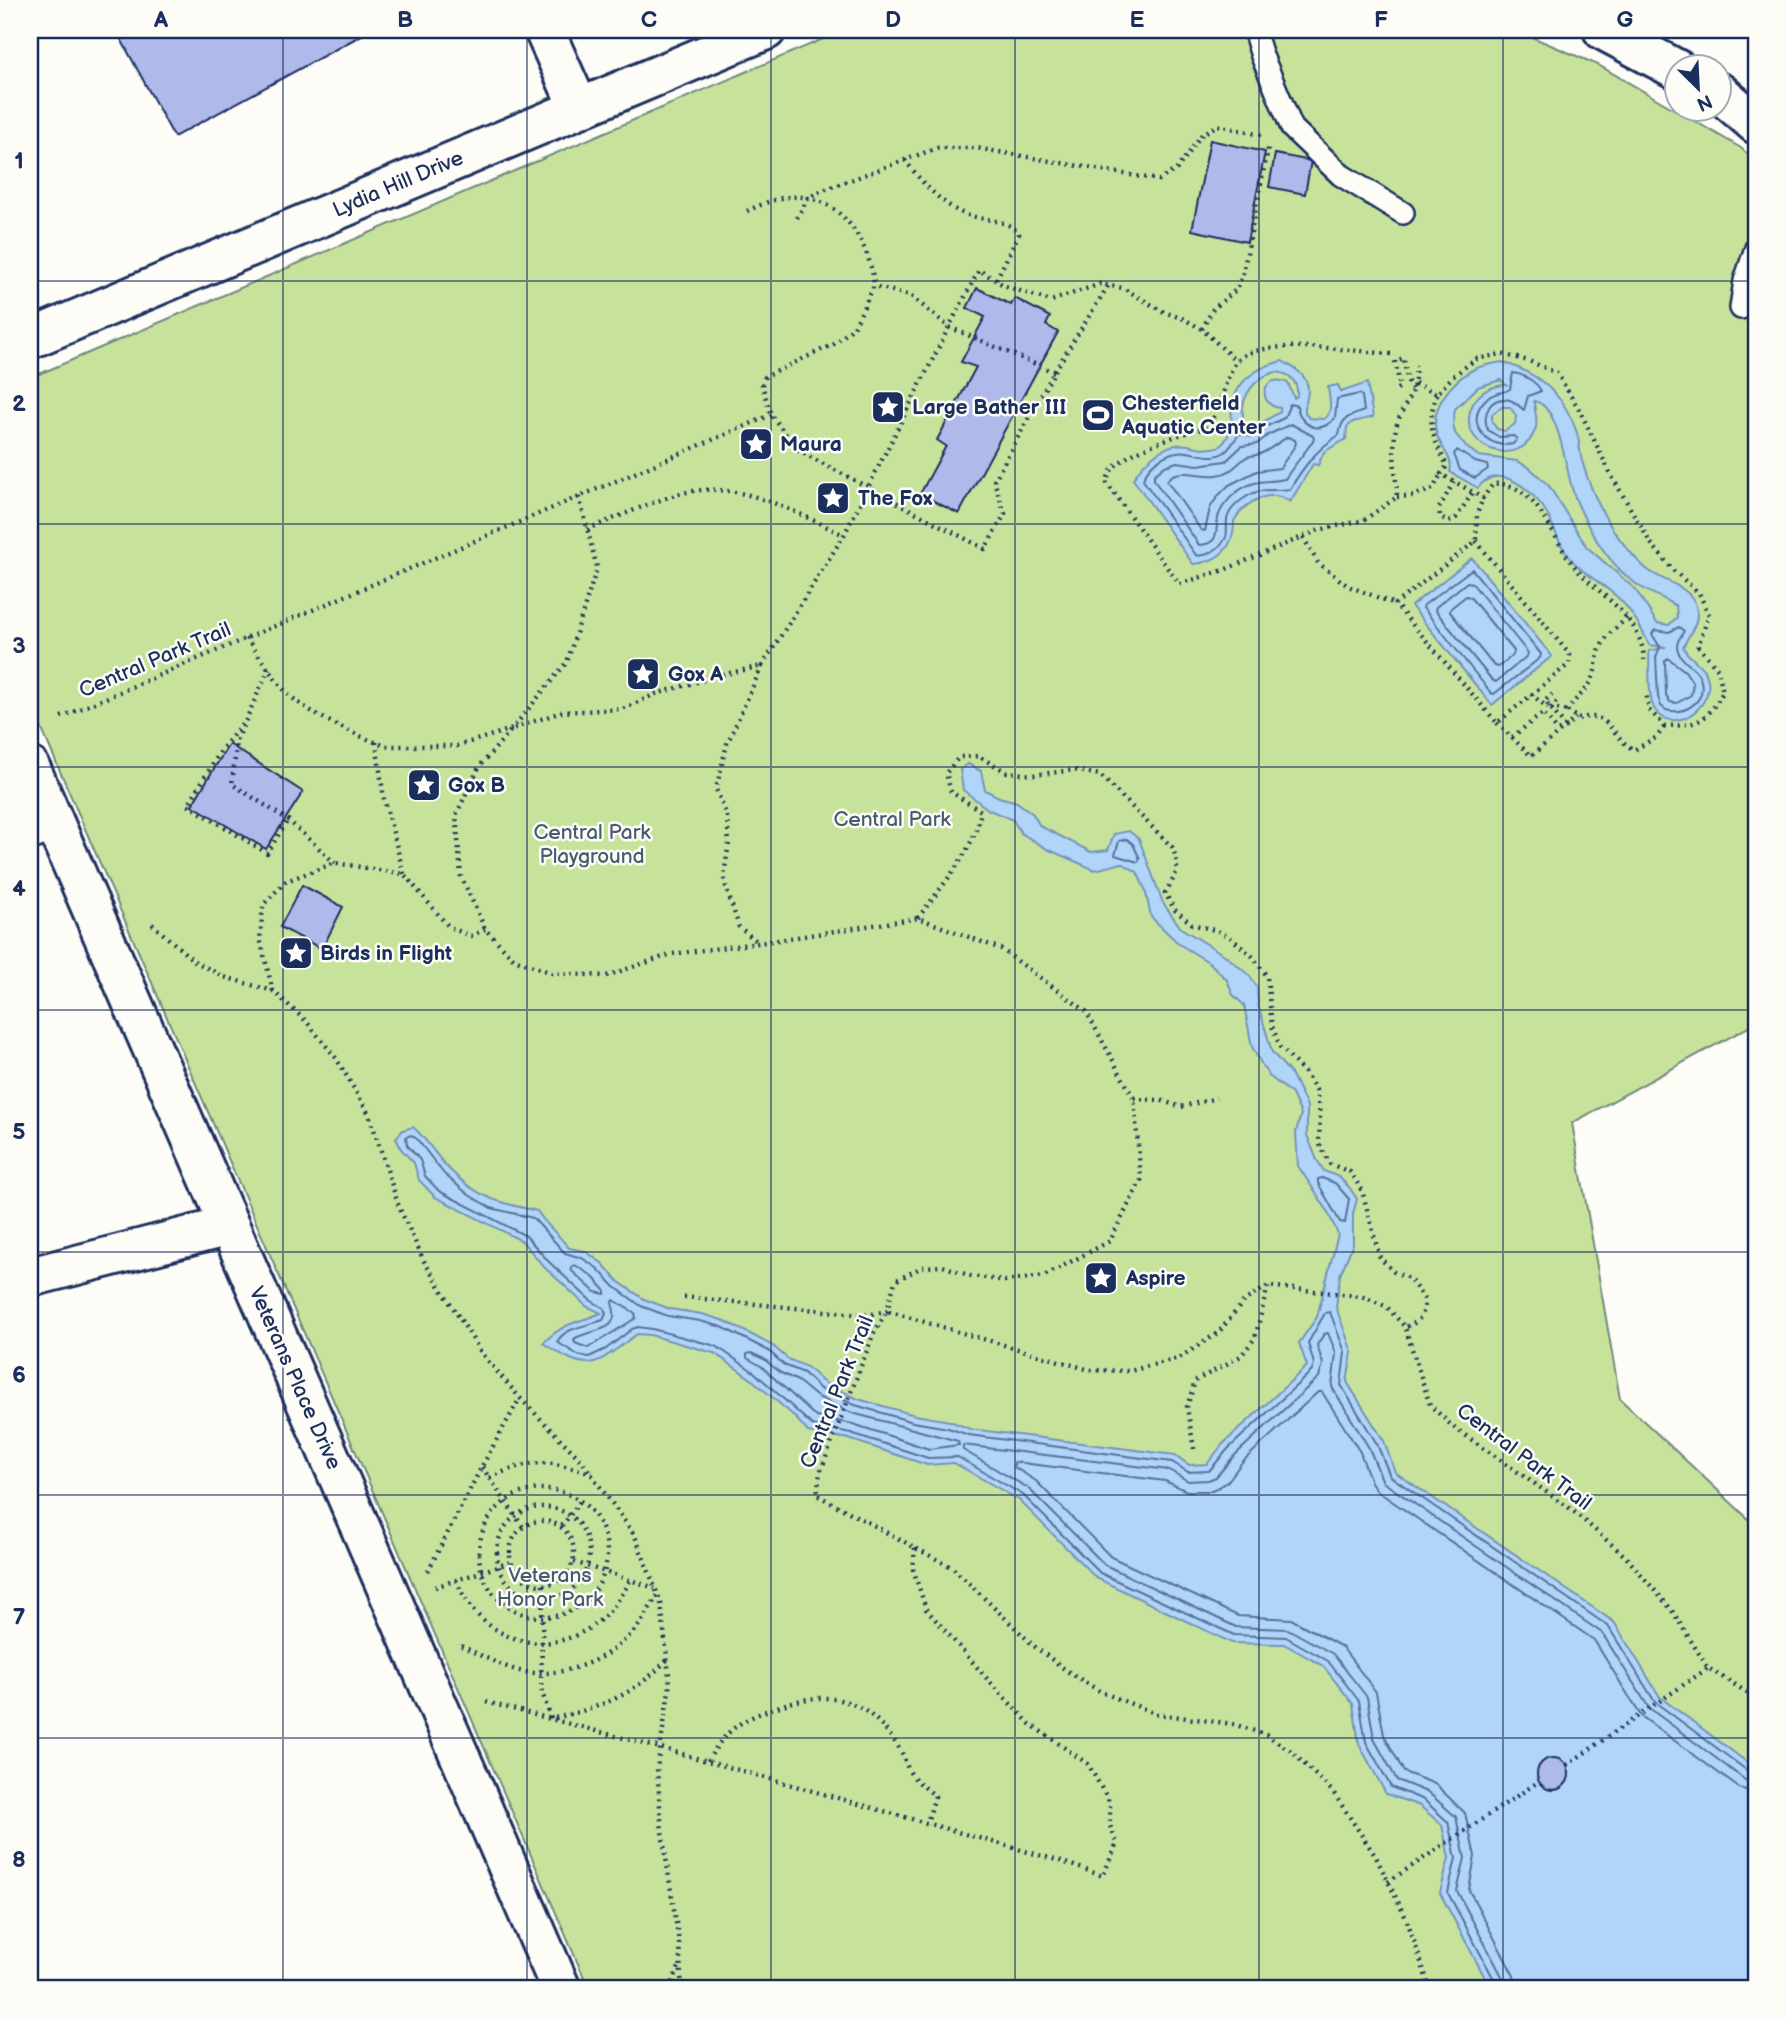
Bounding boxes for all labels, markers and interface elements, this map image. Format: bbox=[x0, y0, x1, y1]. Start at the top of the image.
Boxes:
text: A bbox=[153, 6, 169, 34]
text: B bbox=[397, 6, 413, 34]
text: C bbox=[641, 6, 657, 34]
text: D bbox=[885, 6, 901, 34]
text: E bbox=[1130, 6, 1145, 34]
text: F bbox=[1374, 6, 1388, 34]
text: G bbox=[1617, 6, 1634, 34]
north arrow bbox=[1664, 52, 1734, 122]
text: N bbox=[1693, 89, 1716, 116]
street label: Lydia Hill Drive bbox=[329, 145, 467, 223]
text: 1 bbox=[14, 147, 24, 175]
place icon: Large Bather III bbox=[869, 388, 907, 426]
text: 2 bbox=[12, 390, 26, 418]
place label: Chesterfield Aquatic Center bbox=[1121, 391, 1267, 440]
place label: Large Bather III bbox=[912, 395, 1066, 420]
sports icon: Chesterfield Aquatic Center bbox=[1079, 396, 1117, 434]
place icon: Maura bbox=[737, 425, 775, 463]
place label: Maura bbox=[780, 432, 842, 457]
place icon: The Fox bbox=[814, 479, 852, 517]
place label: The Fox bbox=[858, 486, 933, 511]
street label: Central Park Trail bbox=[75, 617, 235, 703]
text: 3 bbox=[12, 632, 26, 660]
place icon: Gox A bbox=[624, 655, 662, 693]
place label: Gox A bbox=[668, 662, 723, 687]
place icon: Gox B bbox=[405, 766, 443, 804]
place label: Gox B bbox=[448, 773, 505, 798]
park label: Central Park bbox=[833, 807, 951, 832]
park label: Central Park Playground bbox=[533, 820, 651, 869]
text: 4 bbox=[12, 875, 26, 903]
place icon: Birds in Flight bbox=[277, 934, 315, 972]
place label: Birds in Flight bbox=[320, 941, 452, 966]
text: 5 bbox=[12, 1118, 26, 1146]
place icon: Aspire bbox=[1082, 1259, 1120, 1297]
place label: Aspire bbox=[1125, 1266, 1186, 1291]
street label: Veterans Place Drive bbox=[243, 1283, 347, 1473]
street label: Central Park Trail bbox=[795, 1312, 879, 1472]
text: 6 bbox=[12, 1361, 26, 1389]
street label: Central Park Trail bbox=[1452, 1398, 1596, 1516]
park label: Veterans Honor Park bbox=[497, 1563, 604, 1612]
text: 7 bbox=[13, 1603, 26, 1631]
text: 8 bbox=[12, 1846, 26, 1874]

